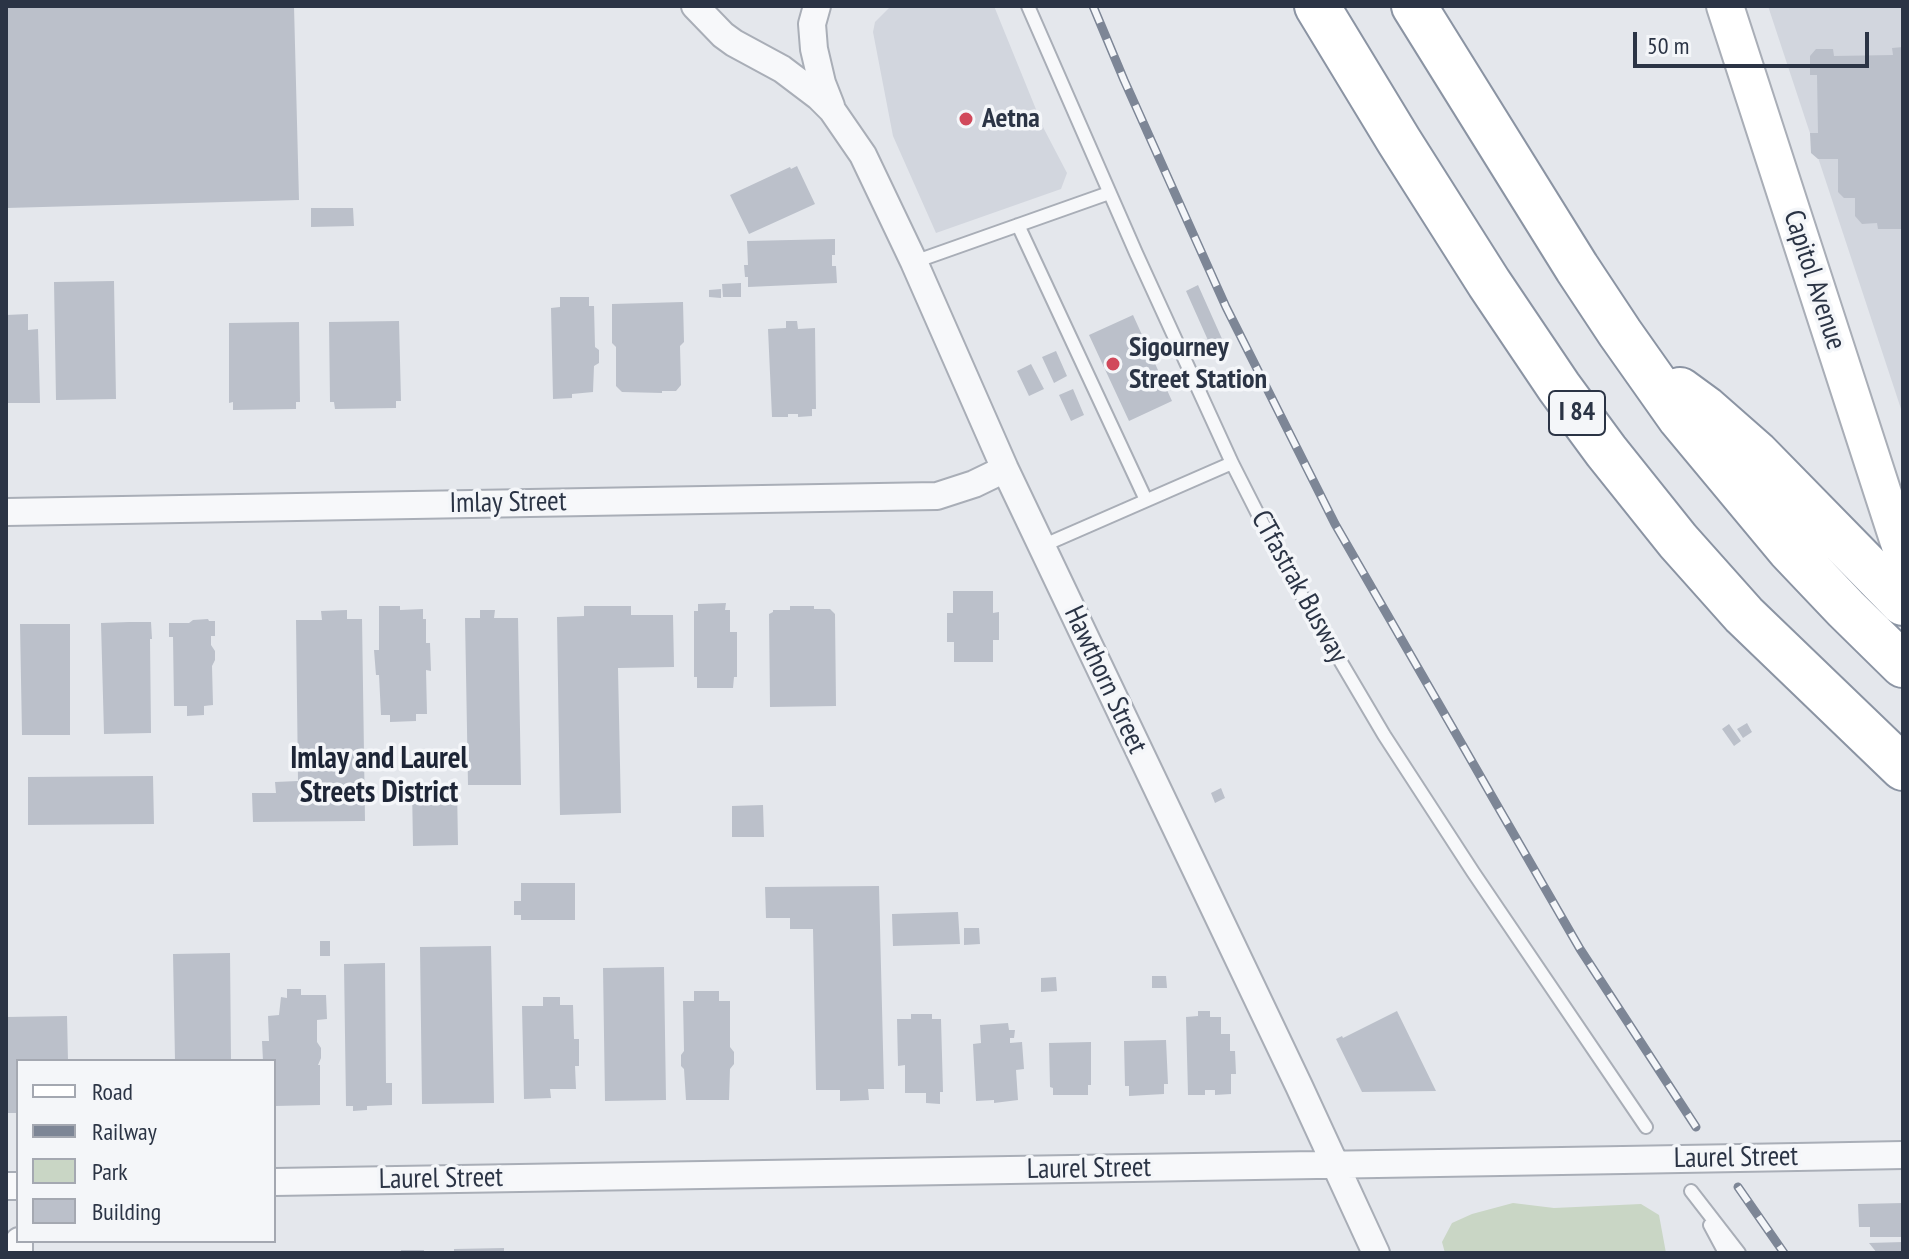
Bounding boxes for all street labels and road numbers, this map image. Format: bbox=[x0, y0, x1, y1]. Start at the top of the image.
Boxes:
street label: Capitol Avenue bbox=[1776, 206, 1852, 354]
road number: I 84 bbox=[1549, 391, 1605, 435]
street label: Imlay Street bbox=[449, 485, 567, 521]
street label: CTfastrak Busway bbox=[1243, 505, 1355, 669]
street label: Hawthorn Street bbox=[1056, 601, 1154, 759]
street label: Laurel Street bbox=[1674, 1140, 1798, 1176]
street label: Laurel Street bbox=[1027, 1151, 1151, 1187]
street label: Laurel Street bbox=[379, 1161, 503, 1197]

